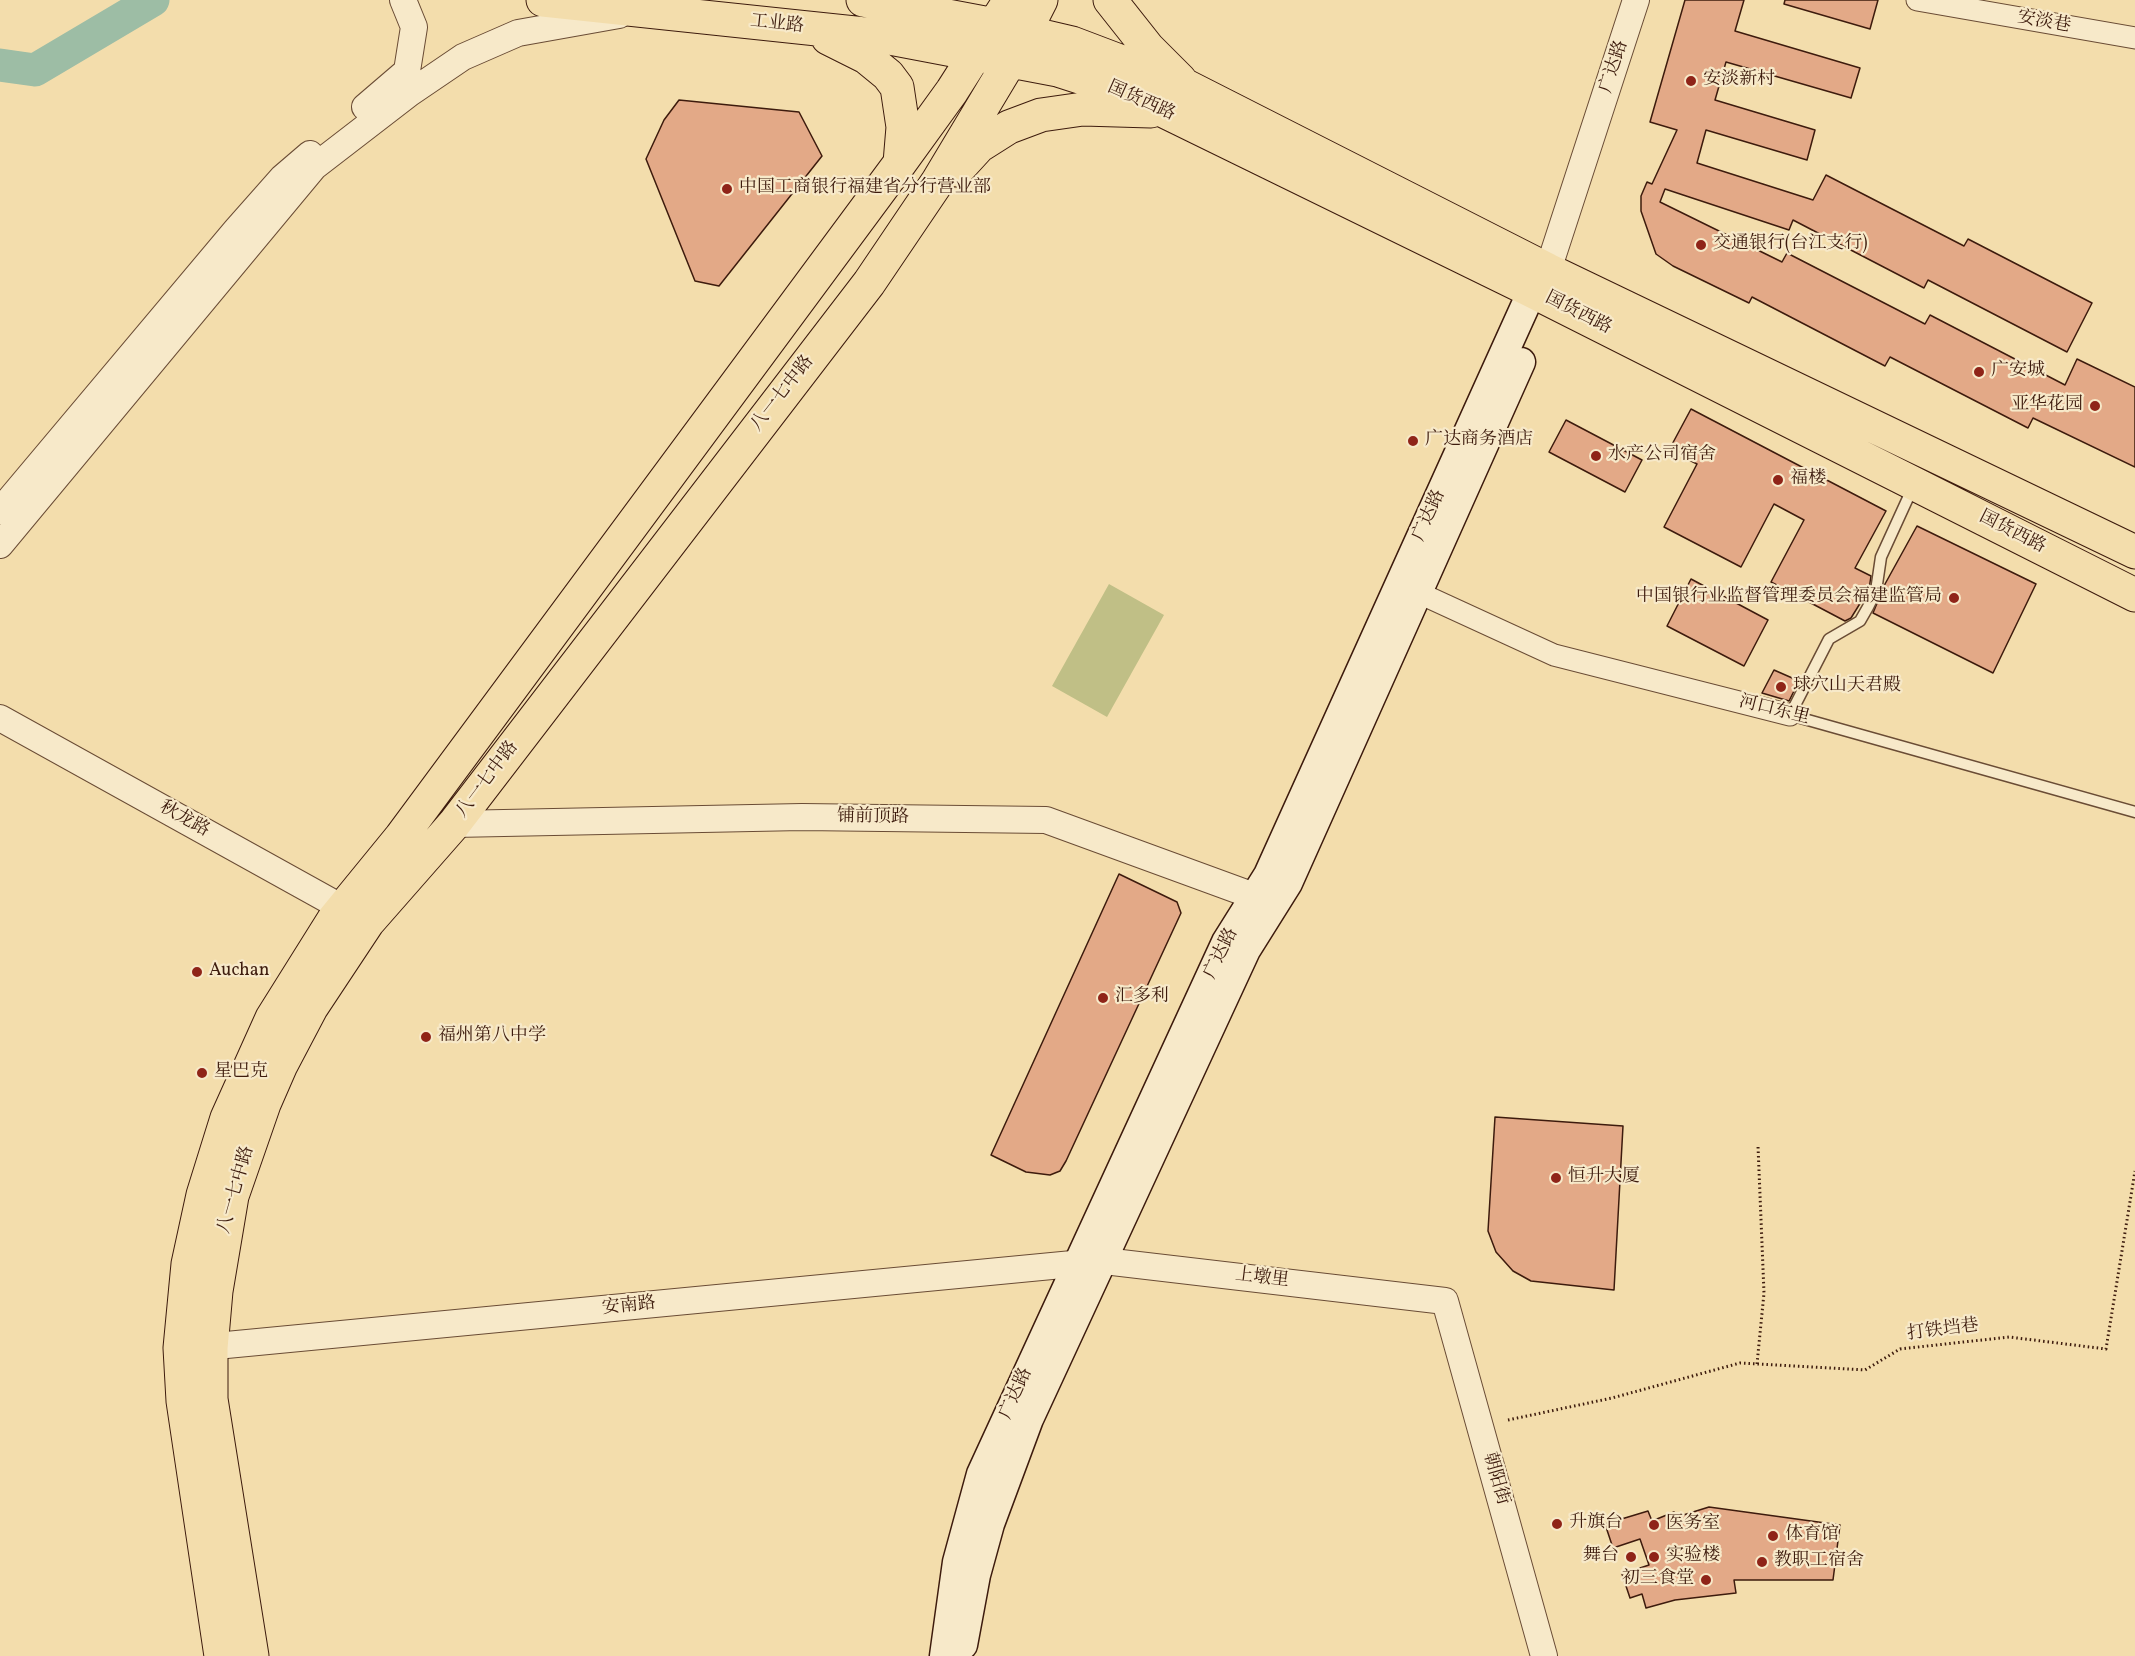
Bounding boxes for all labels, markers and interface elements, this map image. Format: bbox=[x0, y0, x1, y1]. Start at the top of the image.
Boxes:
street label: 安淡巷 bbox=[2016, 8, 2072, 38]
street label: 工业路 bbox=[749, 11, 805, 39]
street label: 广达路 bbox=[1596, 38, 1634, 96]
place label: 安淡新村 bbox=[1703, 70, 1775, 92]
marker: 安淡新村 bbox=[1684, 74, 1698, 88]
street label: 国货西路 bbox=[1104, 77, 1178, 127]
place label: 中国工商银行福建省分行营业部 bbox=[739, 178, 991, 200]
marker: 中国工商银行福建省分行营业部 bbox=[720, 182, 734, 196]
place label: 交通银行(台江支行) bbox=[1713, 234, 1867, 256]
marker: 交通银行(台江支行) bbox=[1694, 238, 1708, 252]
street label: 国货西路 bbox=[1541, 288, 1615, 340]
street label: 八一七中路 bbox=[747, 352, 819, 436]
place label: 广安城 bbox=[1991, 361, 2045, 383]
marker: 广安城 bbox=[1972, 365, 1986, 379]
place label: 亚华花园 bbox=[2011, 395, 2083, 417]
marker: 亚华花园 bbox=[2088, 399, 2102, 413]
place label: 广达商务酒店 bbox=[1425, 430, 1533, 452]
marker: 广达商务酒店 bbox=[1406, 434, 1420, 448]
place label: 水产公司宿舍 bbox=[1608, 445, 1716, 467]
marker: 水产公司宿舍 bbox=[1589, 449, 1603, 463]
place label: 福楼 bbox=[1790, 469, 1826, 491]
marker: 福楼 bbox=[1771, 473, 1785, 487]
street label: 广达路 bbox=[1409, 487, 1451, 545]
street label: 国货西路 bbox=[1975, 507, 2049, 559]
place label: 中国银行业监督管理委员会福建监管局 bbox=[1636, 587, 1942, 609]
marker: 中国银行业监督管理委员会福建监管局 bbox=[1947, 591, 1961, 605]
place label: 球穴山天君殿 bbox=[1793, 676, 1901, 698]
marker: 球穴山天君殿 bbox=[1774, 680, 1788, 694]
street label: 河口东里 bbox=[1736, 692, 1812, 730]
street label: 八一七中路 bbox=[452, 738, 524, 822]
street label: 秋龙路 bbox=[155, 797, 213, 843]
street label: 铺前顶路 bbox=[837, 807, 909, 829]
street label: 广达路 bbox=[1200, 925, 1244, 983]
place label: Auchan bbox=[209, 961, 269, 983]
marker: Auchan bbox=[190, 965, 204, 979]
place label: 汇多利 bbox=[1115, 987, 1169, 1009]
marker: 汇多利 bbox=[1096, 991, 1110, 1005]
place label: 福州第八中学 bbox=[438, 1026, 546, 1048]
marker: 福州第八中学 bbox=[419, 1030, 433, 1044]
place label: 星巴克 bbox=[214, 1062, 268, 1084]
marker: 星巴克 bbox=[195, 1066, 209, 1080]
street label: 八一七中路 bbox=[214, 1144, 260, 1236]
place label: 恒升大厦 bbox=[1568, 1167, 1640, 1189]
marker: 恒升大厦 bbox=[1549, 1171, 1563, 1185]
street label: 上墩里 bbox=[1234, 1265, 1290, 1293]
street label: 安南路 bbox=[601, 1293, 657, 1321]
street label: 打铁垱巷 bbox=[1906, 1316, 1980, 1346]
street label: 广达路 bbox=[996, 1365, 1038, 1423]
street label: 朝阳街 bbox=[1477, 1450, 1513, 1508]
place label: 升旗台 bbox=[1569, 1513, 1623, 1535]
place label: 医务室 bbox=[1666, 1514, 1720, 1536]
marker: 升旗台 bbox=[1550, 1517, 1564, 1531]
marker: 医务室 bbox=[1647, 1518, 1661, 1532]
place label: 体育馆 bbox=[1785, 1525, 1839, 1547]
marker: 体育馆 bbox=[1766, 1529, 1780, 1543]
place label: 舞台 bbox=[1583, 1546, 1619, 1568]
place label: 实验楼 bbox=[1666, 1546, 1720, 1568]
marker: 舞台 bbox=[1624, 1550, 1638, 1564]
marker: 实验楼 bbox=[1647, 1550, 1661, 1564]
place label: 教职工宿舍 bbox=[1774, 1551, 1864, 1573]
marker: 教职工宿舍 bbox=[1755, 1555, 1769, 1569]
place label: 初三食堂 bbox=[1622, 1569, 1694, 1591]
marker: 初三食堂 bbox=[1699, 1573, 1713, 1587]

